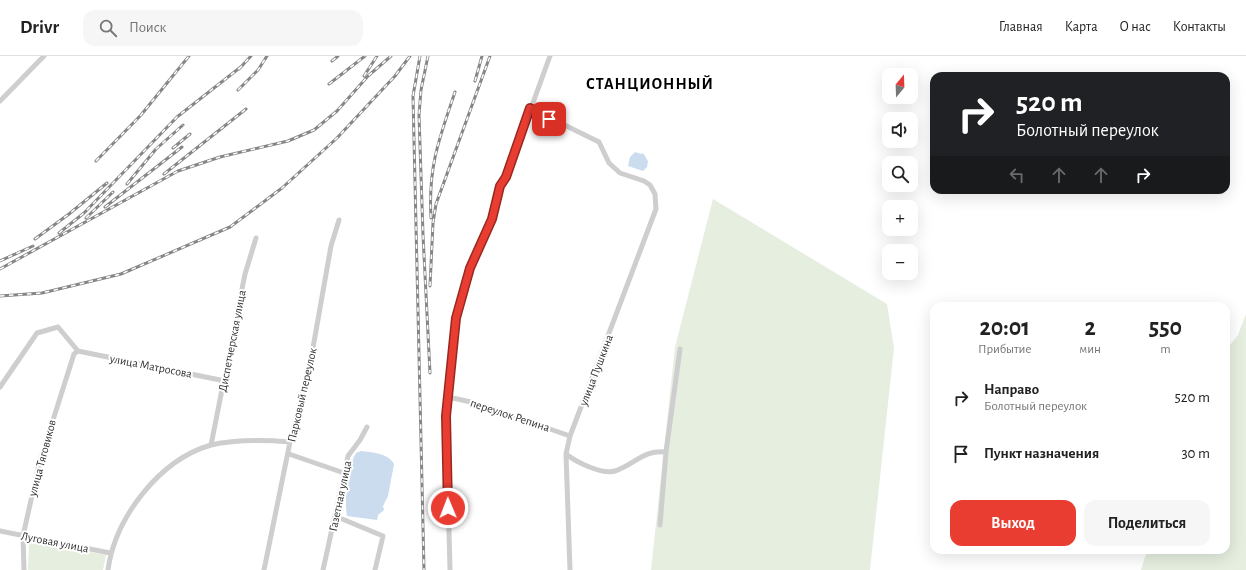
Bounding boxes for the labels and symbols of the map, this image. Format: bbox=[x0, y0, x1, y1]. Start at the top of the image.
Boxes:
north arrow bbox=[882, 68, 918, 104]
district label: СТАНЦИОННЫЙ bbox=[586, 75, 714, 92]
pin bbox=[532, 102, 566, 136]
street label: Диспетчерская улица bbox=[216, 289, 249, 393]
street label: улица Пушкина bbox=[577, 332, 616, 409]
street label: Парковый переулок bbox=[285, 346, 320, 443]
street label: улица Матросова bbox=[108, 352, 194, 381]
street label: переулок Репина bbox=[468, 397, 552, 435]
street label: улица Тяговиков bbox=[26, 418, 59, 499]
street label: Газетная улица bbox=[327, 459, 354, 533]
position arrow bbox=[427, 487, 469, 529]
street label: Луговая улица bbox=[20, 530, 90, 556]

